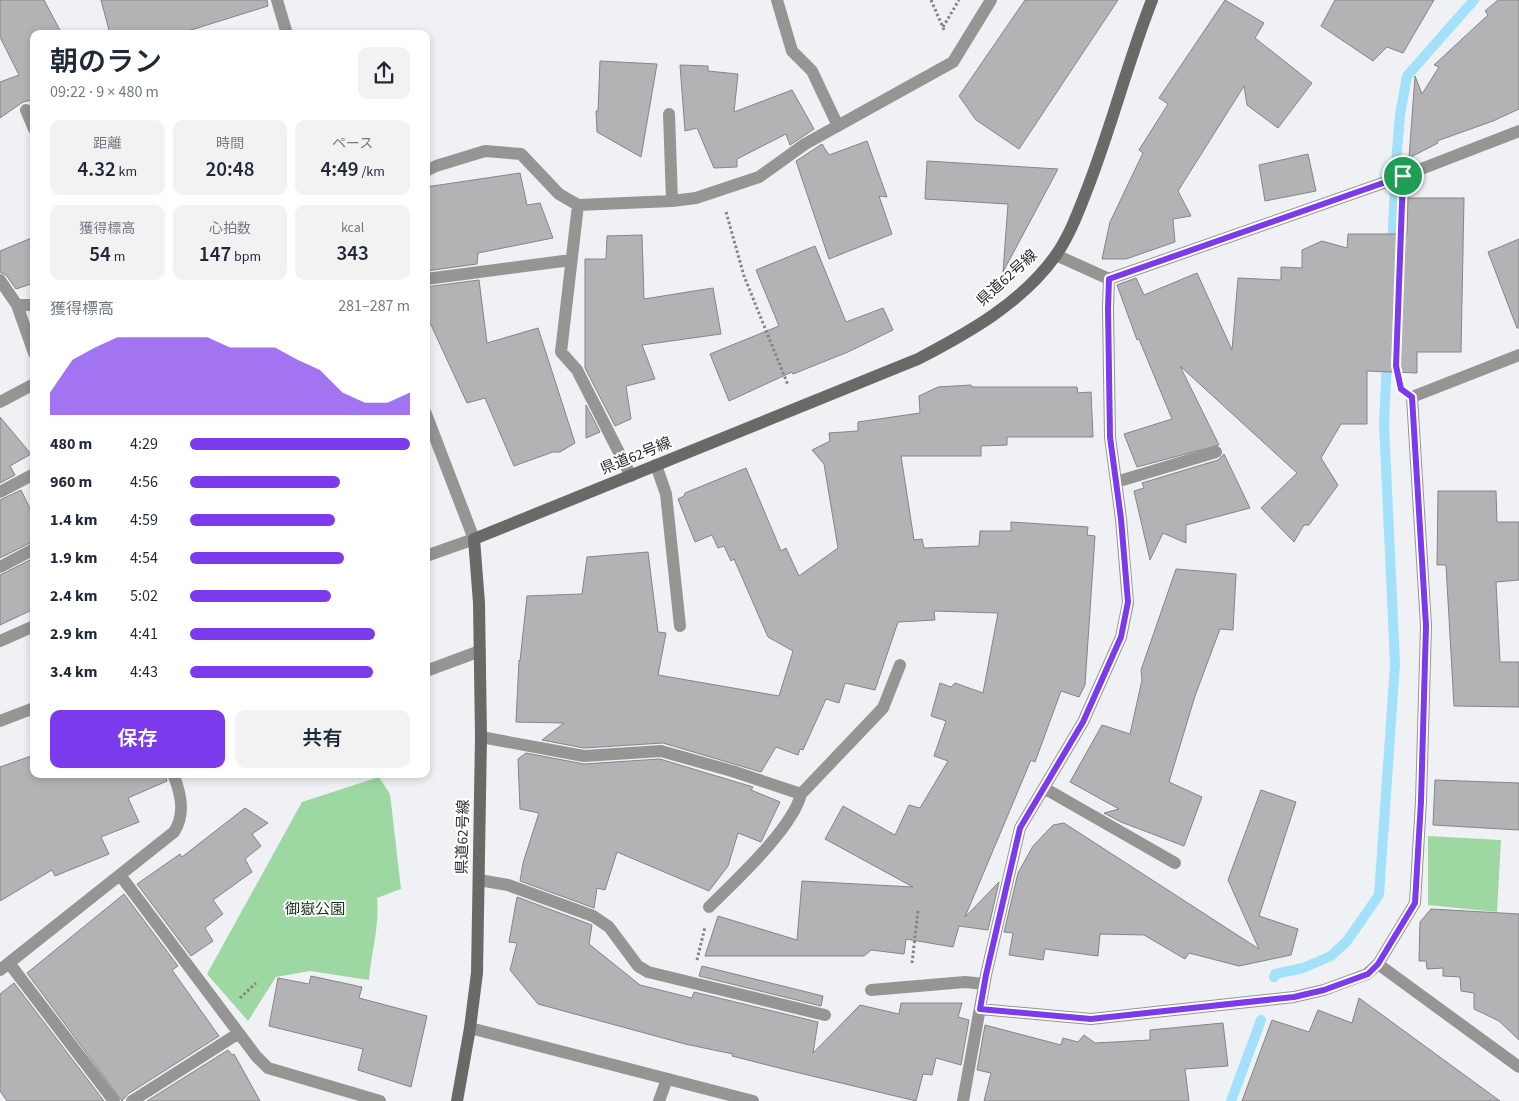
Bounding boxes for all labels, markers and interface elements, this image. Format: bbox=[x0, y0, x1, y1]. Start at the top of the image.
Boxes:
text: 朝のラン bbox=[50, 42, 162, 82]
button: share bbox=[358, 47, 410, 99]
text: 09:22 · 9 × 480 m bbox=[50, 81, 159, 103]
text: 距離 bbox=[93, 134, 121, 154]
text: 時間 bbox=[216, 134, 244, 154]
text: ペース bbox=[332, 134, 373, 154]
text: 4.32 bbox=[78, 154, 116, 184]
text: 20:48 bbox=[206, 154, 254, 184]
text: 4:49 bbox=[320, 154, 359, 184]
pin bbox=[1382, 155, 1424, 197]
text: km bbox=[116, 162, 137, 182]
text: /km bbox=[359, 162, 385, 182]
icon: arrive bbox=[1389, 162, 1417, 190]
text: kcal bbox=[341, 218, 364, 238]
text: 獲得標高 bbox=[79, 219, 135, 239]
text: 心拍数 bbox=[209, 219, 251, 239]
text: 343 bbox=[336, 238, 369, 268]
text: 54 bbox=[89, 239, 111, 269]
text: 147 bbox=[199, 239, 231, 269]
street label: 県道62号線 bbox=[972, 245, 1042, 311]
text: m bbox=[111, 247, 125, 267]
text: bpm bbox=[231, 247, 261, 267]
text: 281–287 m bbox=[338, 295, 410, 317]
text: 獲得標高 bbox=[50, 298, 114, 320]
street label: 県道62号線 bbox=[597, 432, 675, 480]
text: 480 m bbox=[50, 433, 92, 455]
text: 4:29 bbox=[130, 433, 158, 455]
text: 960 m bbox=[50, 471, 92, 493]
text: 4:56 bbox=[130, 471, 158, 493]
text: 1.4 km bbox=[50, 509, 97, 531]
text: 4:59 bbox=[130, 509, 158, 531]
text: 1.9 km bbox=[50, 547, 97, 569]
text: 4:54 bbox=[130, 547, 158, 569]
text: 2.4 km bbox=[50, 585, 97, 607]
text: 5:02 bbox=[130, 585, 158, 607]
text: 2.9 km bbox=[50, 623, 97, 645]
text: 4:41 bbox=[130, 623, 158, 645]
text: 3.4 km bbox=[50, 661, 97, 683]
text: 4:43 bbox=[130, 661, 158, 683]
button: 保存 bbox=[50, 710, 225, 768]
button: 共有 bbox=[235, 710, 410, 768]
street label: 県道62号線 bbox=[452, 799, 474, 875]
park label: 御嶽公園 bbox=[285, 899, 345, 920]

